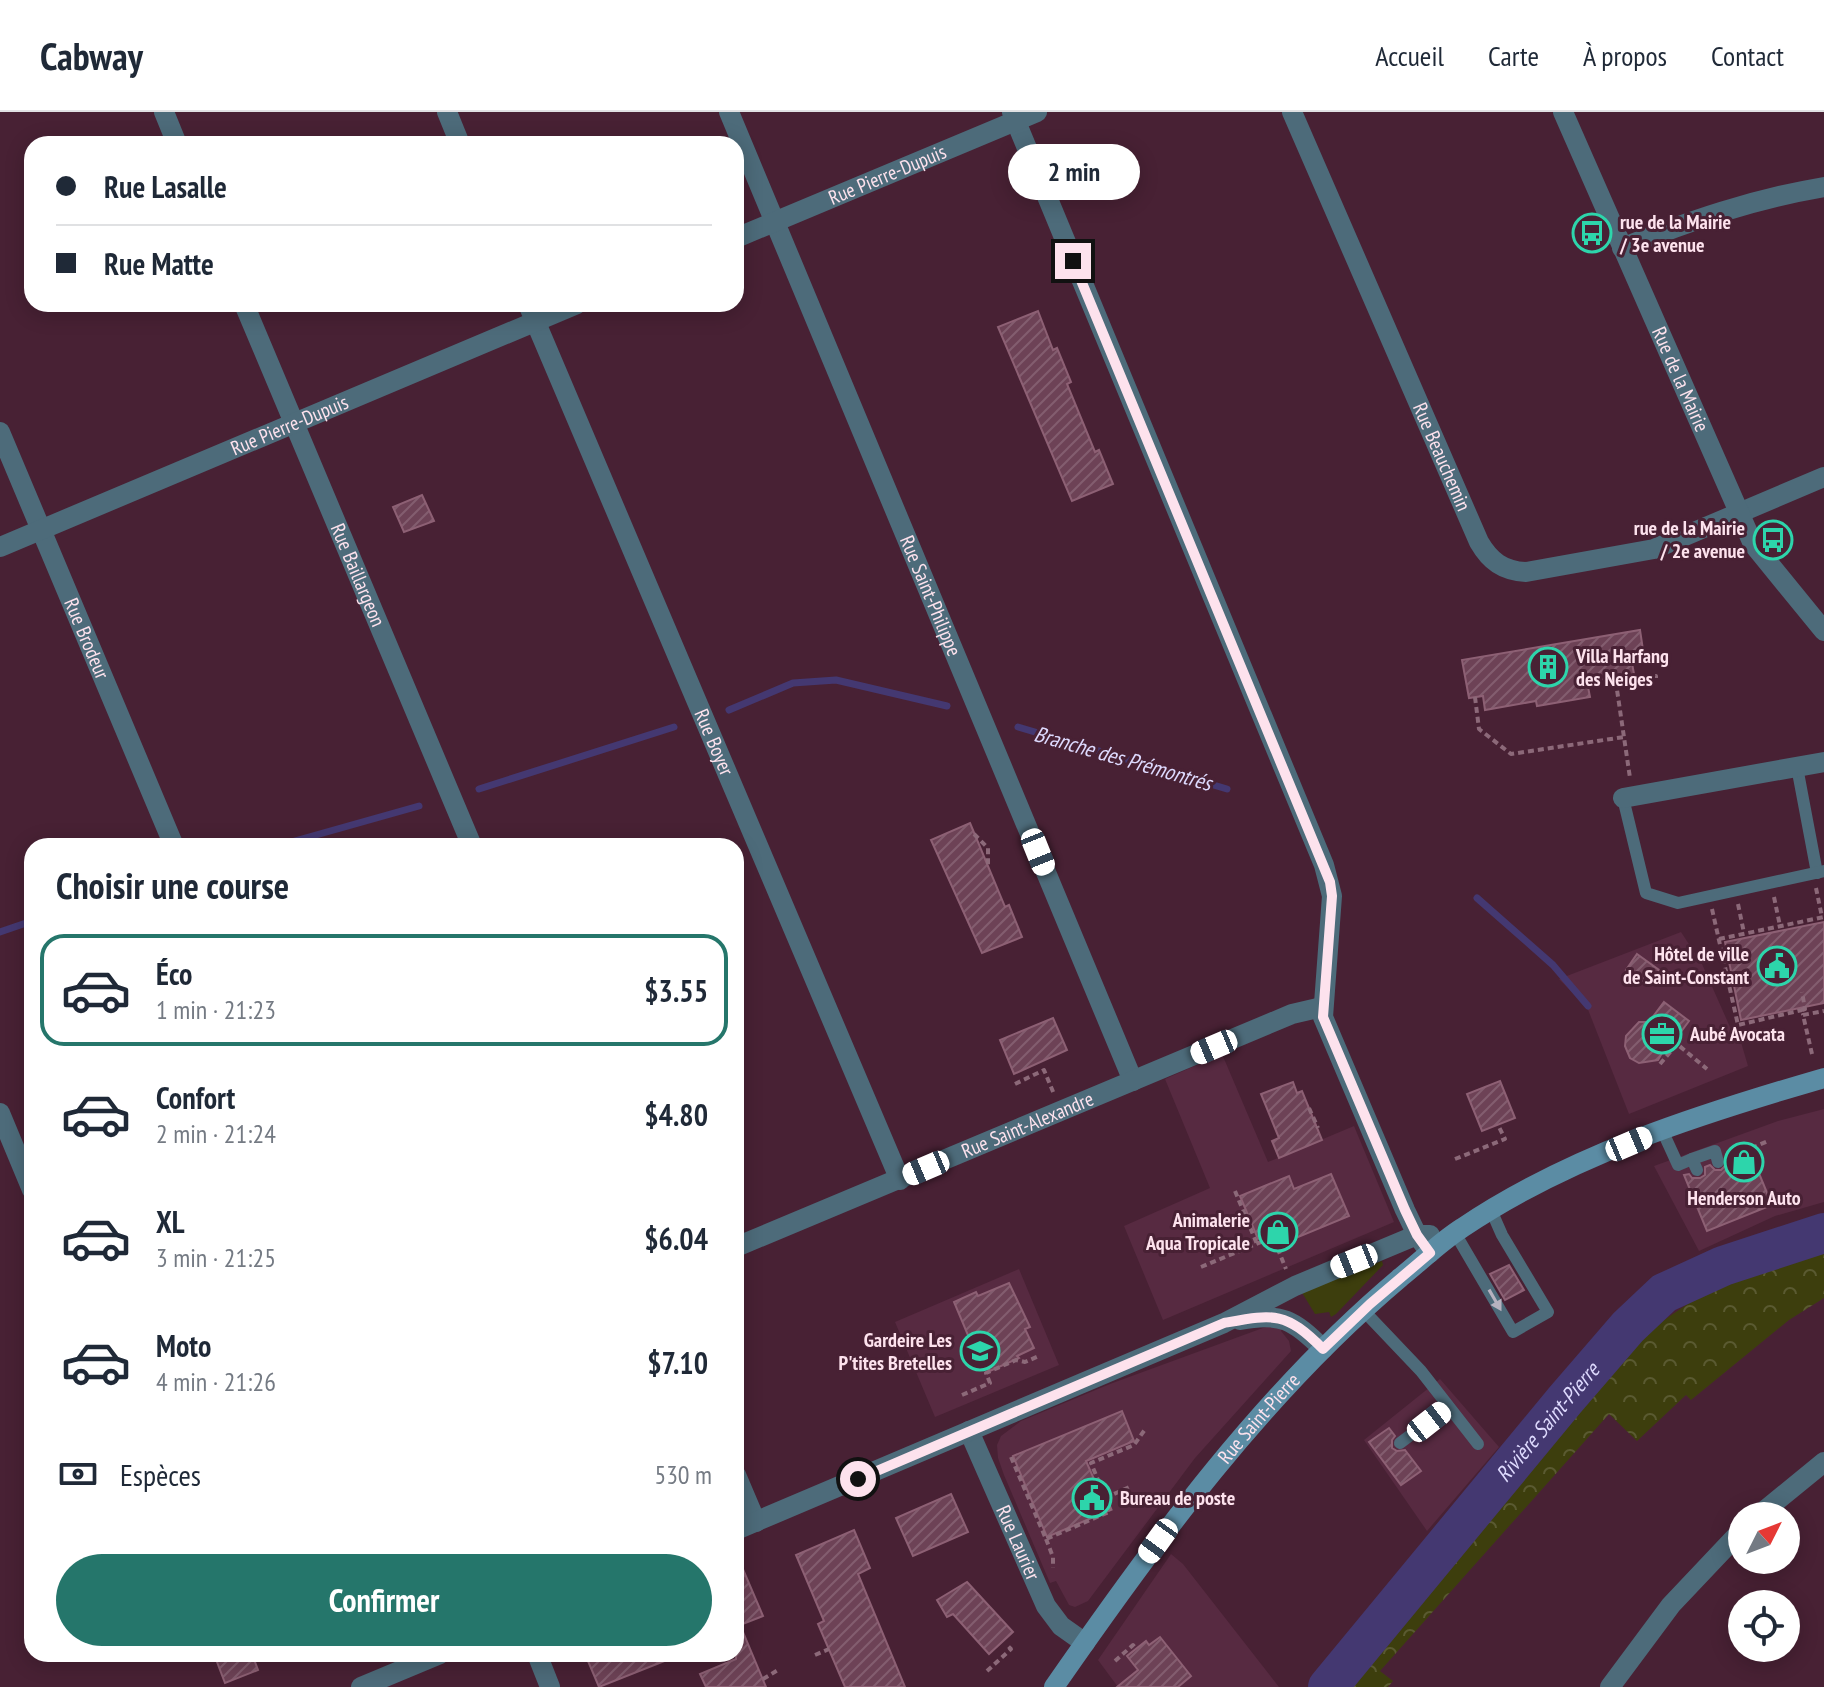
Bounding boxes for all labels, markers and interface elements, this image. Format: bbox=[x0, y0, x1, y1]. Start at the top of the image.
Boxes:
text: Cabway bbox=[40, 31, 143, 80]
text: Accueil bbox=[1375, 37, 1444, 74]
text: Carte bbox=[1488, 37, 1539, 74]
text: À propos bbox=[1583, 37, 1667, 74]
text: Contact bbox=[1711, 37, 1784, 74]
street label: Rue Pierre-Dupuis bbox=[825, 138, 950, 211]
callout: 2 min bbox=[1007, 145, 1139, 201]
text: 2 min bbox=[1048, 155, 1100, 188]
text: Rue Lasalle bbox=[104, 167, 227, 206]
place label: rue de la Mairie / 3e avenue bbox=[1619, 209, 1731, 258]
bus stop icon: rue de la Mairie / 3e avenue bbox=[1571, 212, 1613, 254]
route end bbox=[1055, 243, 1091, 279]
text: Rue Matte bbox=[104, 244, 214, 283]
street label: Rue de la Mairie bbox=[1646, 323, 1715, 436]
street label: Rue Pierre-Dupuis bbox=[227, 389, 352, 461]
street label: Rue Beauchemin bbox=[1407, 399, 1477, 515]
place label: rue de la Mairie / 2e avenue bbox=[1634, 515, 1745, 564]
street label: Rue Baillargeon bbox=[325, 519, 391, 631]
bus stop icon: rue de la Mairie / 2e avenue bbox=[1752, 519, 1794, 561]
street label: Rue Saint-Philippe bbox=[894, 531, 967, 660]
street label: Rue Brodeur bbox=[58, 594, 116, 683]
place label: Villa Harfang des Neiges bbox=[1575, 643, 1669, 692]
building icon: Villa Harfang des Neiges bbox=[1527, 646, 1569, 688]
street label: Rue Boyer bbox=[688, 705, 740, 780]
water label: Branche des Prémontrés bbox=[1031, 719, 1217, 797]
car bbox=[1018, 825, 1058, 879]
text: Choisir une course bbox=[56, 862, 289, 909]
place label: Hôtel de ville de Saint-Constant bbox=[1623, 941, 1749, 990]
public building icon: Hôtel de ville de Saint-Constant bbox=[1756, 945, 1798, 987]
icon: car bbox=[60, 954, 132, 1026]
text: Éco bbox=[156, 954, 192, 993]
text: $3.55 bbox=[644, 971, 708, 1010]
text: 1 min · 21:23 bbox=[156, 993, 276, 1026]
office icon: Aubé Avocata bbox=[1641, 1013, 1683, 1055]
place label: Aubé Avocata bbox=[1689, 1021, 1785, 1047]
car bbox=[1187, 1027, 1241, 1067]
icon: car bbox=[60, 1078, 132, 1150]
text: Confort bbox=[156, 1078, 235, 1117]
street label: Rue Saint-Alexandre bbox=[958, 1086, 1097, 1164]
text: $4.80 bbox=[644, 1095, 708, 1134]
text: 2 min · 21:24 bbox=[156, 1117, 276, 1150]
car bbox=[1602, 1124, 1656, 1164]
shop icon: Henderson Auto bbox=[1723, 1141, 1765, 1183]
car bbox=[899, 1148, 953, 1188]
place label: Henderson Auto bbox=[1687, 1185, 1801, 1211]
icon: car bbox=[60, 1202, 132, 1274]
text: XL bbox=[156, 1202, 185, 1241]
place label: Animalerie Aqua Tropicale bbox=[1145, 1207, 1250, 1256]
shop icon: Animalerie Aqua Tropicale bbox=[1257, 1211, 1299, 1253]
text: $6.04 bbox=[644, 1219, 708, 1258]
text: 3 min · 21:25 bbox=[156, 1241, 276, 1274]
car bbox=[1327, 1241, 1381, 1281]
one-way arrow bbox=[1488, 1289, 1502, 1311]
icon: car bbox=[60, 1326, 132, 1398]
text: Moto bbox=[156, 1326, 211, 1365]
place label: Gardeire Les P'tites Bretelles bbox=[839, 1327, 952, 1376]
school or university icon: Gardeire Les P'tites Bretelles bbox=[959, 1330, 1001, 1372]
text: $7.10 bbox=[647, 1343, 708, 1382]
water label: Rivière Saint-Pierre bbox=[1489, 1355, 1606, 1487]
text: 4 min · 21:26 bbox=[156, 1365, 276, 1398]
street label: Rue Saint-Pierre bbox=[1212, 1368, 1306, 1469]
car bbox=[1403, 1398, 1455, 1446]
icon: cash bbox=[56, 1452, 100, 1496]
text: Espèces bbox=[120, 1455, 201, 1494]
text: 530 m bbox=[654, 1458, 712, 1491]
route start bbox=[840, 1461, 876, 1497]
public building icon: Bureau de poste bbox=[1071, 1477, 1113, 1519]
place label: Bureau de poste bbox=[1120, 1485, 1235, 1511]
street label: Rue Laurier bbox=[990, 1501, 1046, 1585]
north arrow bbox=[1728, 1502, 1800, 1574]
map controls bbox=[1728, 1502, 1800, 1662]
car bbox=[1134, 1515, 1182, 1567]
button: Confirmer bbox=[56, 1554, 712, 1646]
button: locate bbox=[1728, 1590, 1800, 1662]

